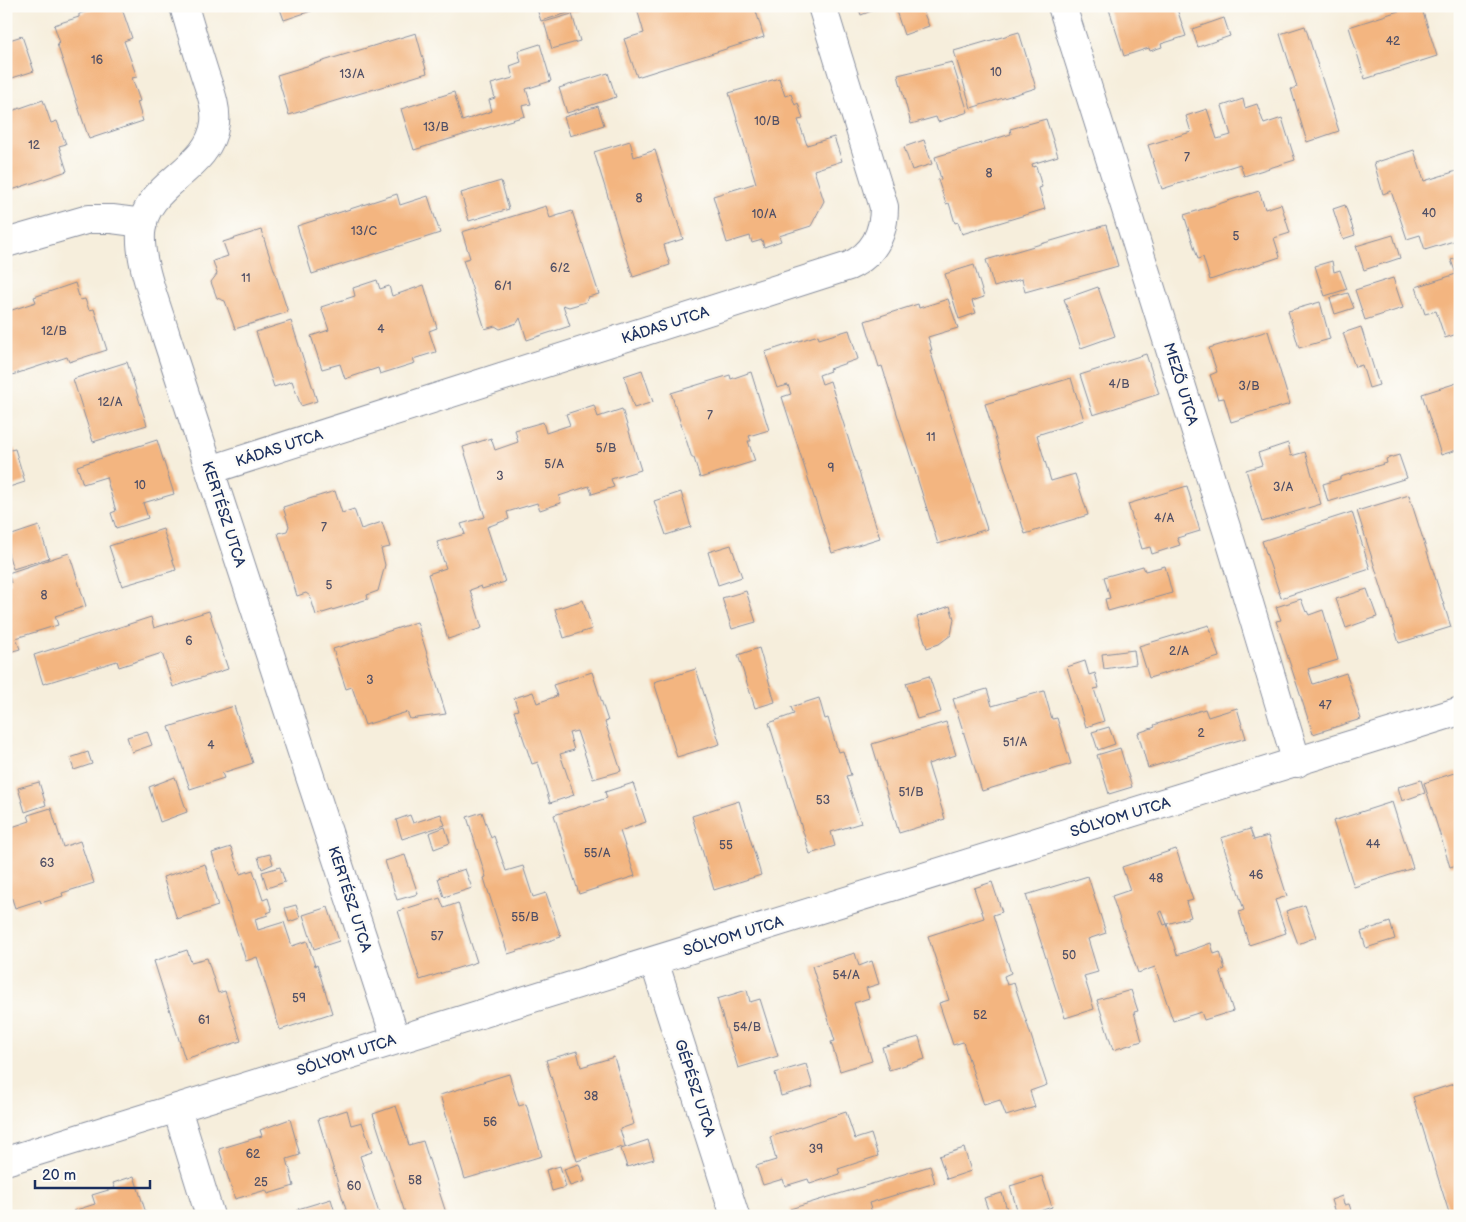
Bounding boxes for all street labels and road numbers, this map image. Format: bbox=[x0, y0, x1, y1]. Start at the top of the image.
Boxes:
street label: KÁDAS UTCA bbox=[619, 302, 712, 349]
street label: MEZŐ UTCA bbox=[1159, 340, 1202, 429]
street label: KÁDAS UTCA bbox=[233, 425, 326, 472]
street label: KERTÉSZ UTCA bbox=[197, 459, 250, 570]
street label: SÓLYOM UTCA bbox=[1068, 793, 1173, 842]
street label: KERTÉSZ UTCA bbox=[323, 844, 376, 955]
street label: SÓLYOM UTCA bbox=[681, 912, 786, 961]
street label: SÓLYOM UTCA bbox=[294, 1030, 399, 1080]
street label: GÉPÉSZ UTCA bbox=[670, 1037, 719, 1140]

